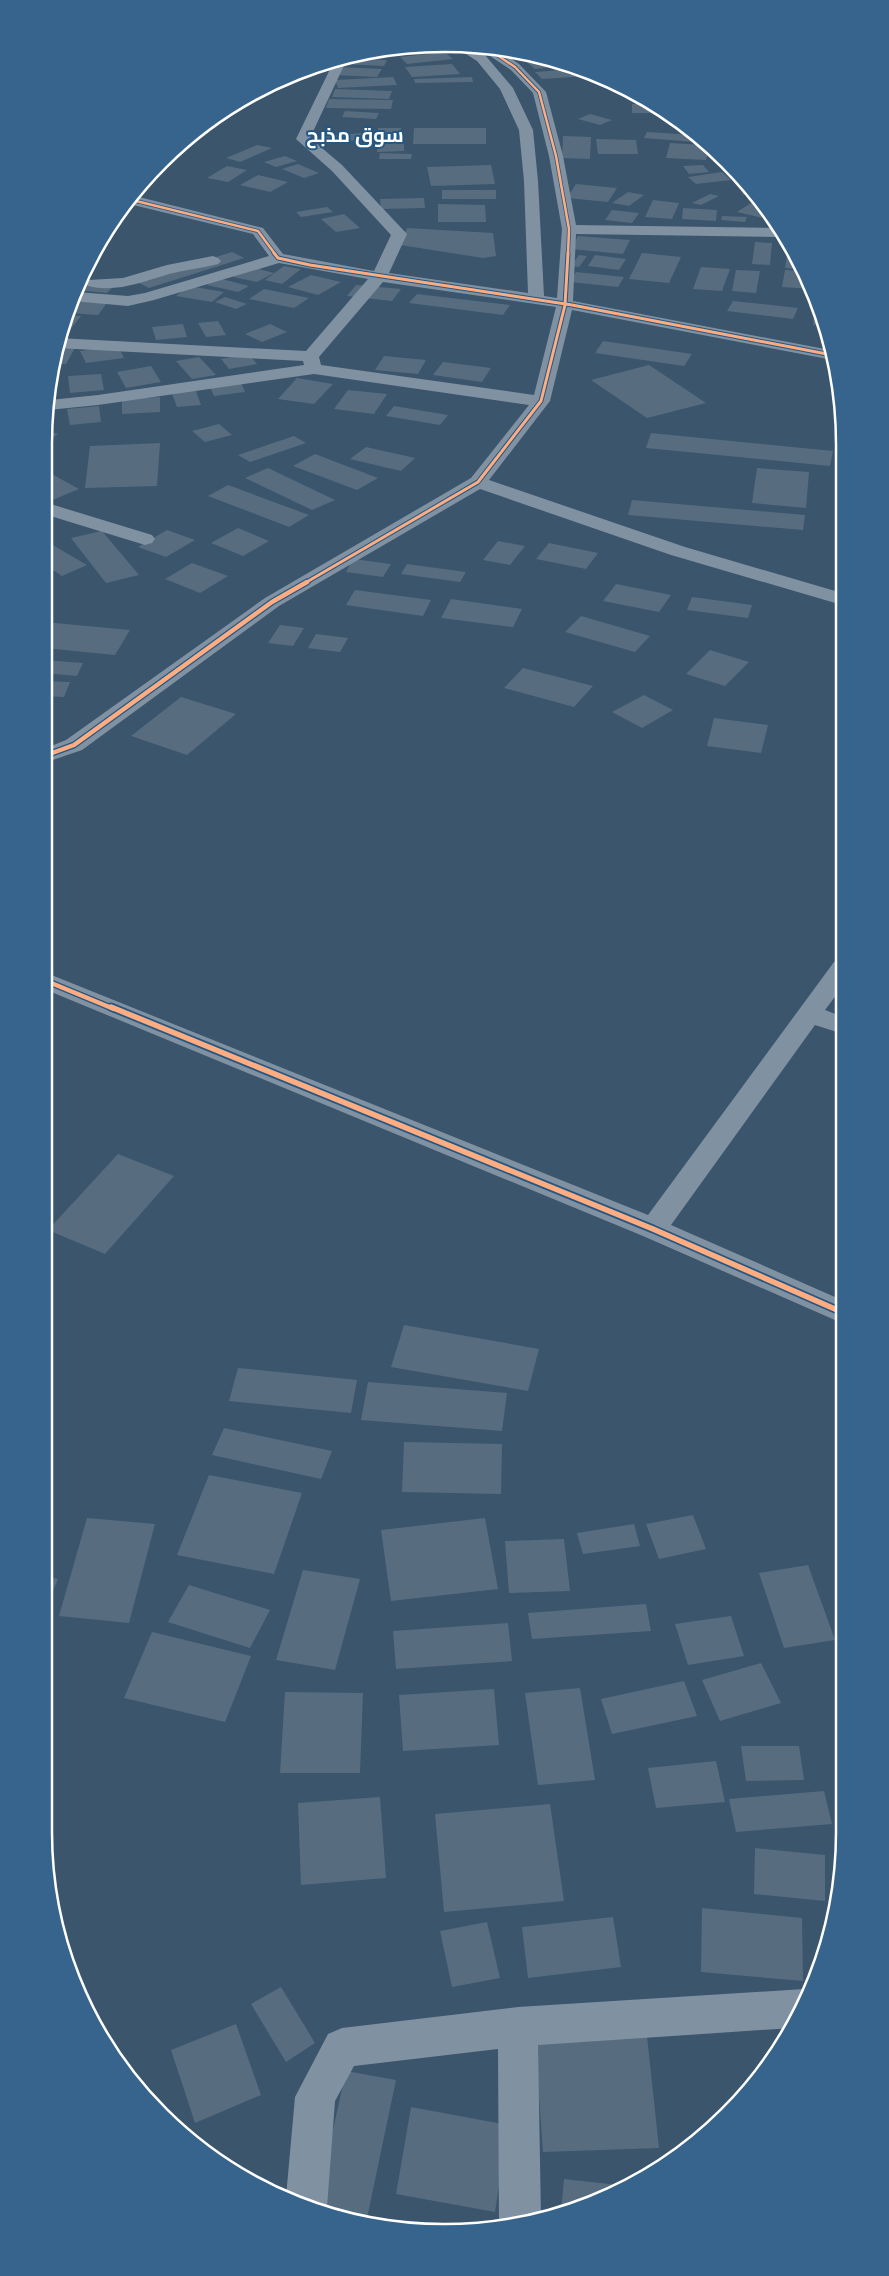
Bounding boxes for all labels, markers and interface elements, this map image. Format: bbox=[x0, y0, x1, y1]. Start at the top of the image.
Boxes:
district label: سوق مذبح bbox=[306, 124, 404, 149]

